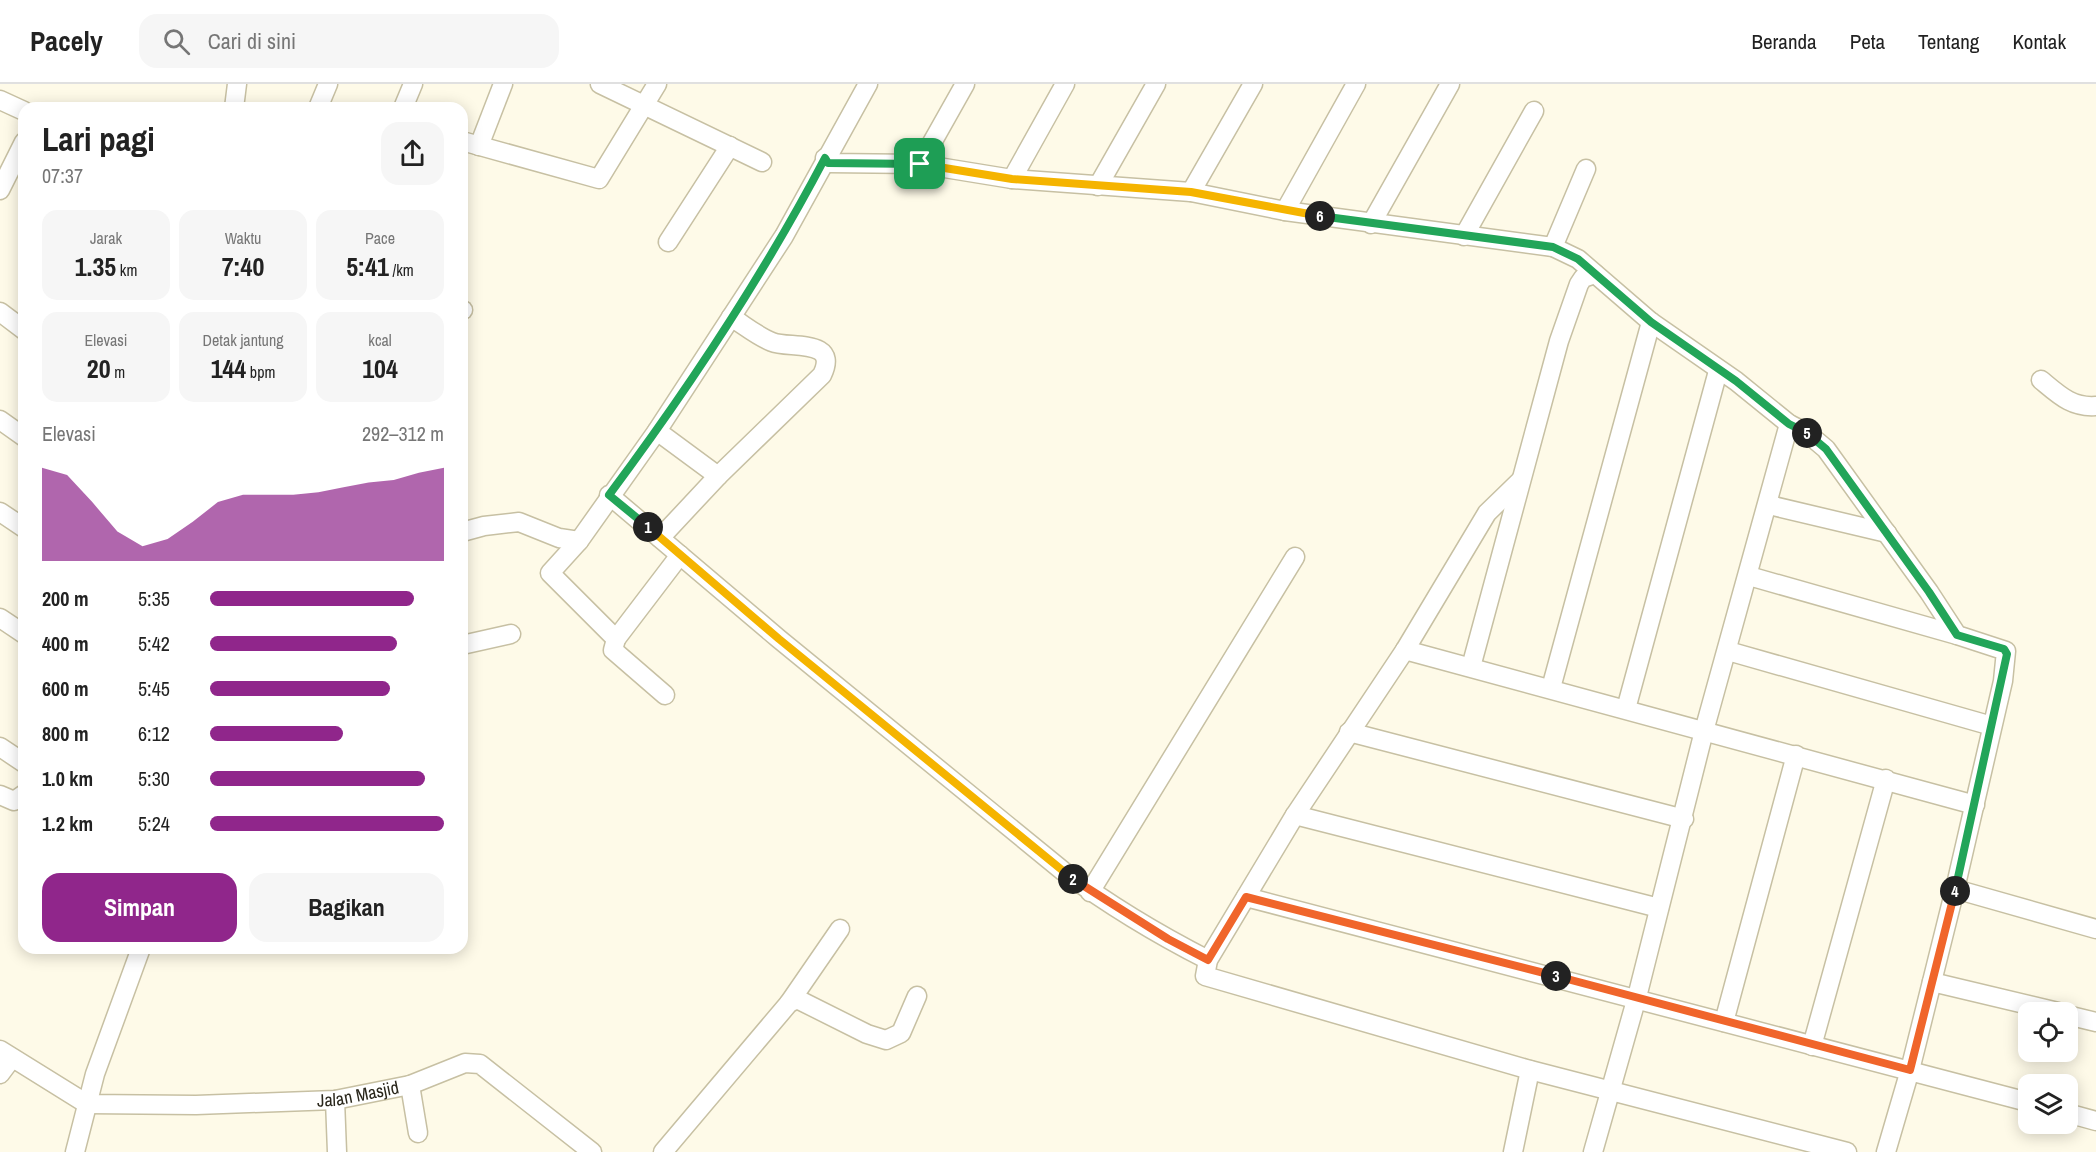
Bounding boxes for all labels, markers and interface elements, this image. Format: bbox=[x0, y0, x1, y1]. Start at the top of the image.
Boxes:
search box bbox=[139, 14, 559, 68]
text: Pacely bbox=[30, 22, 103, 60]
icon: search bbox=[160, 25, 193, 58]
text: Cari di sini bbox=[208, 26, 296, 56]
text: Beranda bbox=[1752, 27, 1817, 56]
text: Peta bbox=[1850, 27, 1885, 56]
text: Tentang bbox=[1918, 27, 1979, 56]
text: Kontak bbox=[2012, 27, 2066, 56]
text: Lari pagi bbox=[42, 117, 155, 161]
button: share bbox=[381, 122, 444, 185]
pin bbox=[894, 138, 945, 189]
icon: arrive bbox=[903, 147, 936, 180]
text: 07:37 bbox=[42, 162, 83, 189]
pin: 6 bbox=[1305, 201, 1335, 231]
text: 6 bbox=[1316, 205, 1324, 227]
text: Jarak bbox=[90, 227, 122, 249]
text: Waktu bbox=[225, 227, 261, 249]
text: Pace bbox=[365, 227, 395, 249]
text: 1.35 bbox=[75, 249, 116, 284]
text: 7:40 bbox=[222, 249, 264, 284]
text: 5:41 bbox=[346, 249, 389, 284]
text: km bbox=[116, 259, 137, 281]
text: /km bbox=[389, 259, 414, 281]
text: Elevasi bbox=[84, 329, 128, 351]
text: Detak jantung bbox=[203, 329, 283, 351]
text: kcal bbox=[368, 329, 392, 351]
text: 20 bbox=[87, 351, 111, 386]
text: 144 bbox=[211, 351, 246, 386]
text: 104 bbox=[362, 351, 398, 386]
text: m bbox=[111, 361, 125, 383]
text: bpm bbox=[246, 361, 275, 383]
pin: 5 bbox=[1792, 418, 1822, 448]
text: Elevasi bbox=[42, 420, 96, 447]
text: 292–312 m bbox=[362, 420, 444, 447]
text: 5 bbox=[1803, 422, 1811, 444]
pin: 1 bbox=[633, 512, 663, 542]
text: 1 bbox=[644, 516, 652, 538]
text: 200 m bbox=[42, 585, 89, 612]
text: 5:35 bbox=[138, 585, 170, 612]
text: 400 m bbox=[42, 630, 89, 657]
text: 5:42 bbox=[138, 630, 170, 657]
text: 600 m bbox=[42, 675, 89, 702]
text: 5:45 bbox=[138, 675, 170, 702]
text: 800 m bbox=[42, 720, 89, 747]
text: 6:12 bbox=[138, 720, 170, 747]
text: 1.0 km bbox=[42, 765, 93, 792]
text: 5:30 bbox=[138, 765, 170, 792]
text: 1.2 km bbox=[42, 810, 93, 837]
text: 5:24 bbox=[138, 810, 170, 837]
pin: 2 bbox=[1058, 864, 1088, 894]
text: 2 bbox=[1069, 868, 1077, 890]
button: Simpan bbox=[42, 873, 237, 942]
button: Bagikan bbox=[249, 873, 444, 942]
pin: 4 bbox=[1940, 876, 1970, 906]
text: 4 bbox=[1951, 880, 1959, 902]
pin: 3 bbox=[1541, 961, 1571, 991]
text: 3 bbox=[1552, 965, 1560, 987]
map controls bbox=[2018, 1002, 2078, 1134]
button: locate bbox=[2018, 1002, 2078, 1062]
button: layers bbox=[2018, 1074, 2078, 1134]
street label: Jalan Masjid bbox=[317, 1075, 401, 1113]

